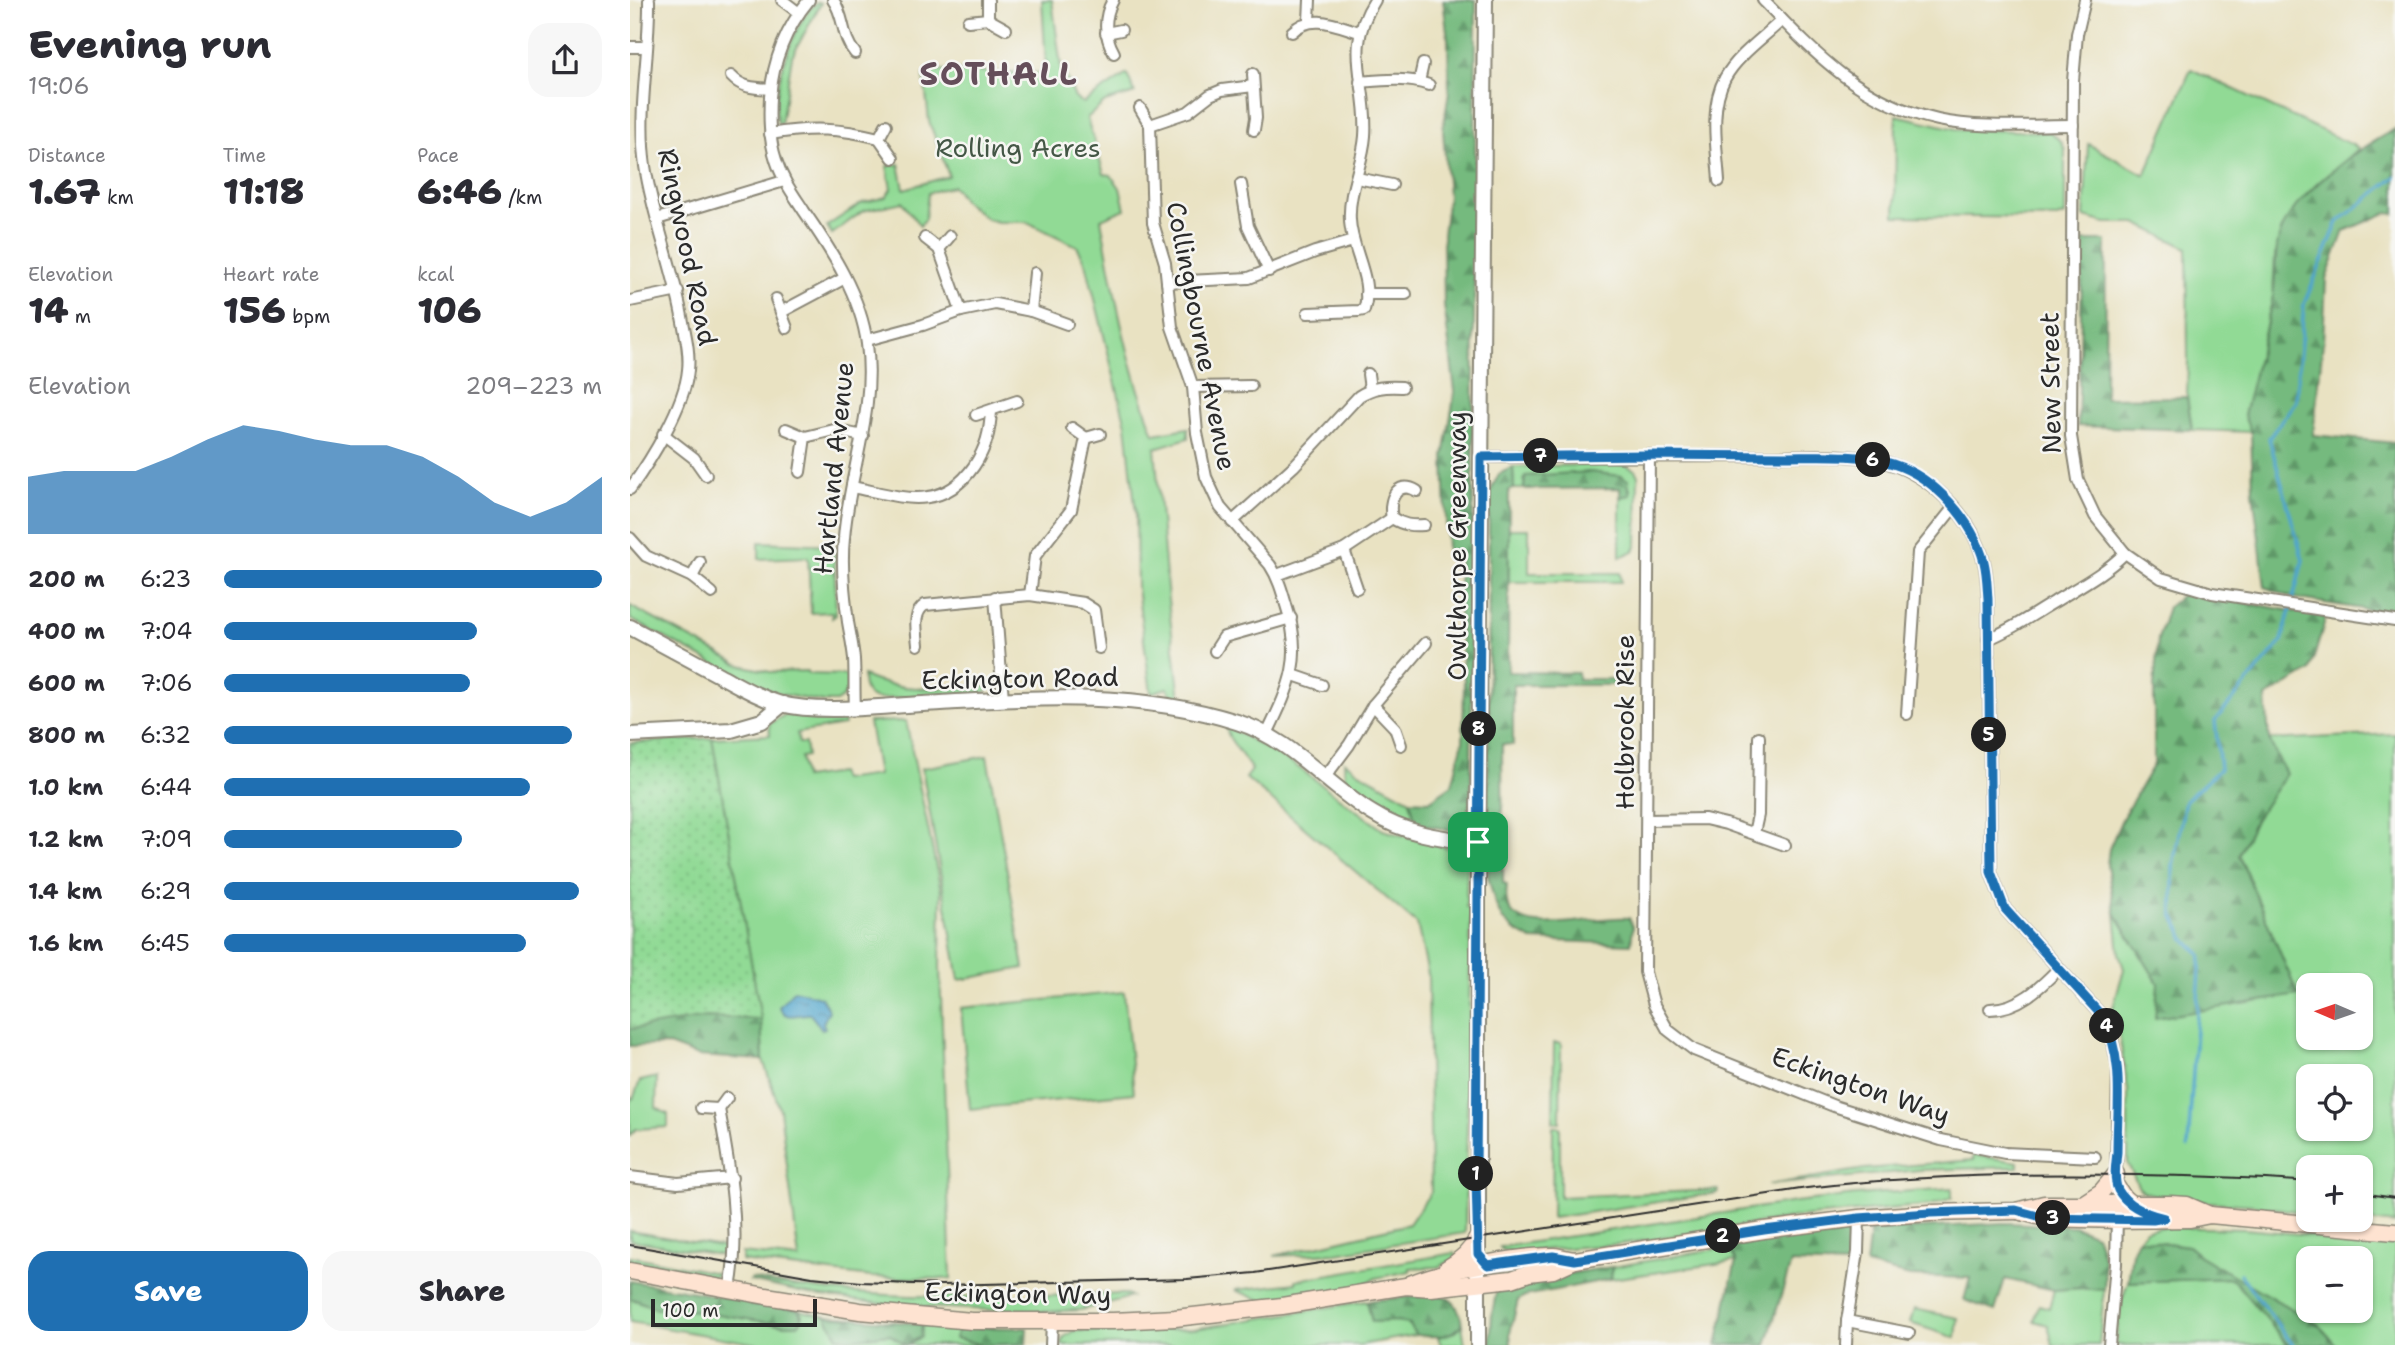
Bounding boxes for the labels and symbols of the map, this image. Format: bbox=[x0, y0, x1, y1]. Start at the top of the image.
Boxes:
district label: SOTHALL bbox=[919, 51, 1079, 96]
park label: Rolling Acres bbox=[935, 130, 1101, 165]
street label: Ringwood Road bbox=[650, 145, 726, 349]
street label: Collingbourne Avenue bbox=[1159, 198, 1245, 474]
street label: New Street bbox=[2031, 312, 2069, 454]
street label: Hartland Avenue bbox=[804, 360, 862, 576]
street label: Owlthorpe Greenway bbox=[1439, 411, 1474, 681]
pin: 7 bbox=[1524, 438, 1558, 474]
pin: 6 bbox=[1856, 442, 1890, 477]
street label: Holbrook Rise bbox=[1607, 634, 1642, 810]
street label: Eckington Road bbox=[921, 659, 1119, 697]
pin: 8 bbox=[1462, 712, 1496, 746]
pin: 5 bbox=[1972, 718, 2006, 752]
pin bbox=[1448, 812, 1508, 872]
north arrow bbox=[2296, 973, 2373, 1050]
pin: 4 bbox=[2090, 1009, 2124, 1044]
street label: Eckington Way bbox=[1767, 1038, 1955, 1132]
pin: 1 bbox=[1458, 1156, 1494, 1192]
pin: 3 bbox=[2036, 1200, 2070, 1236]
pin: 2 bbox=[1706, 1218, 1740, 1254]
street label: Eckington Way bbox=[924, 1274, 1112, 1312]
scale bar bbox=[651, 1296, 817, 1328]

